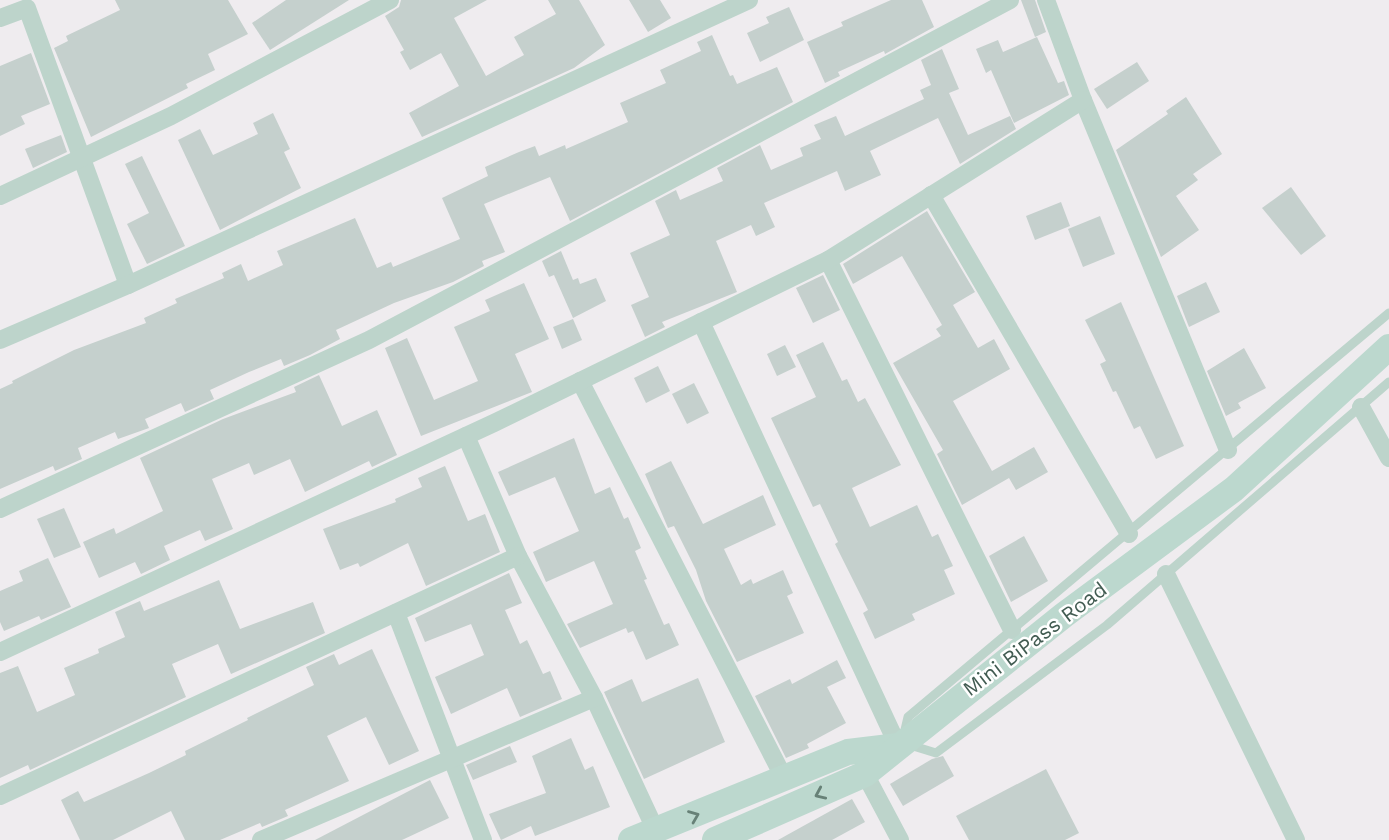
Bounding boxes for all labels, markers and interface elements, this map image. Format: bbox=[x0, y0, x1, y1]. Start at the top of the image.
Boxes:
street label: Mini BiPass Road bbox=[958, 576, 1112, 701]
one-way arrow bbox=[815, 786, 827, 800]
one-way arrow bbox=[688, 810, 700, 824]

